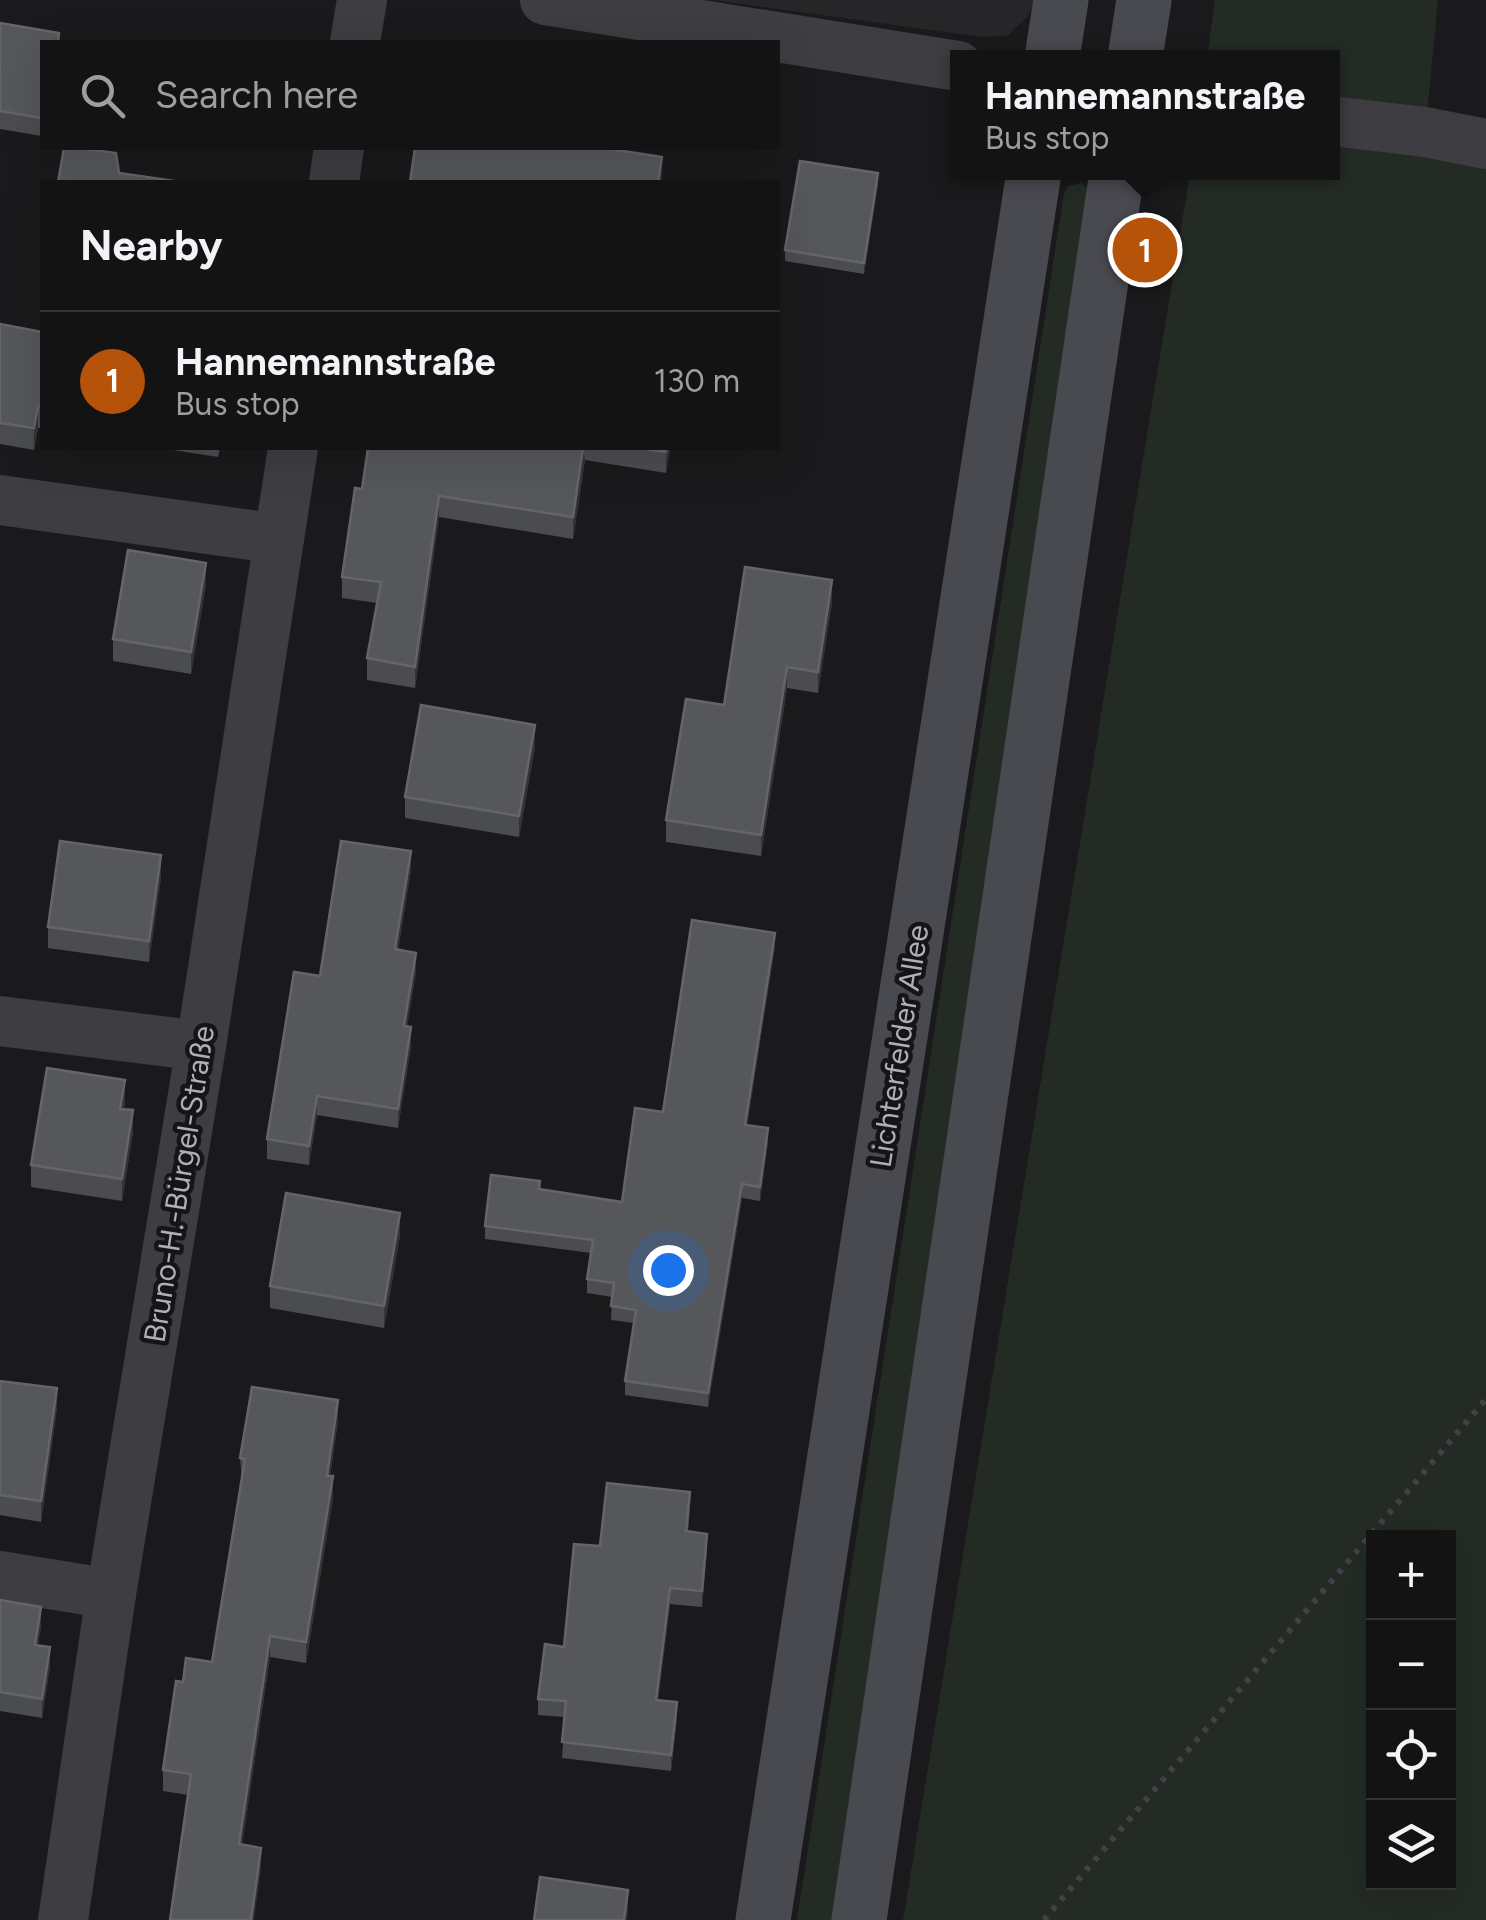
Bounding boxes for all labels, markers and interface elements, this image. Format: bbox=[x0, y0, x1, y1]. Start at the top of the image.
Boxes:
search box bbox=[40, 40, 780, 150]
popup bbox=[950, 50, 1340, 180]
icon: search bbox=[75, 68, 130, 123]
text: Search here bbox=[155, 72, 358, 118]
text: Hannemannstraße bbox=[985, 73, 1305, 119]
text: Bus stop bbox=[985, 119, 1109, 157]
pin: 1 bbox=[1112, 212, 1178, 288]
text: Nearby bbox=[80, 220, 222, 271]
text: Hannemannstraße bbox=[175, 339, 496, 385]
text: 1 bbox=[106, 362, 119, 400]
text: 130 m bbox=[654, 362, 740, 400]
text: Bus stop bbox=[175, 385, 300, 423]
street label: Lichterfelder Allee bbox=[862, 922, 936, 1170]
street label: Bruno-H.-Bürgel-Straße bbox=[136, 1023, 222, 1345]
your location bbox=[643, 1245, 694, 1296]
map controls bbox=[1366, 1530, 1456, 1890]
button: + bbox=[1366, 1530, 1456, 1620]
button: − bbox=[1366, 1620, 1456, 1710]
button: locate bbox=[1366, 1710, 1456, 1800]
button: layers bbox=[1366, 1800, 1456, 1890]

